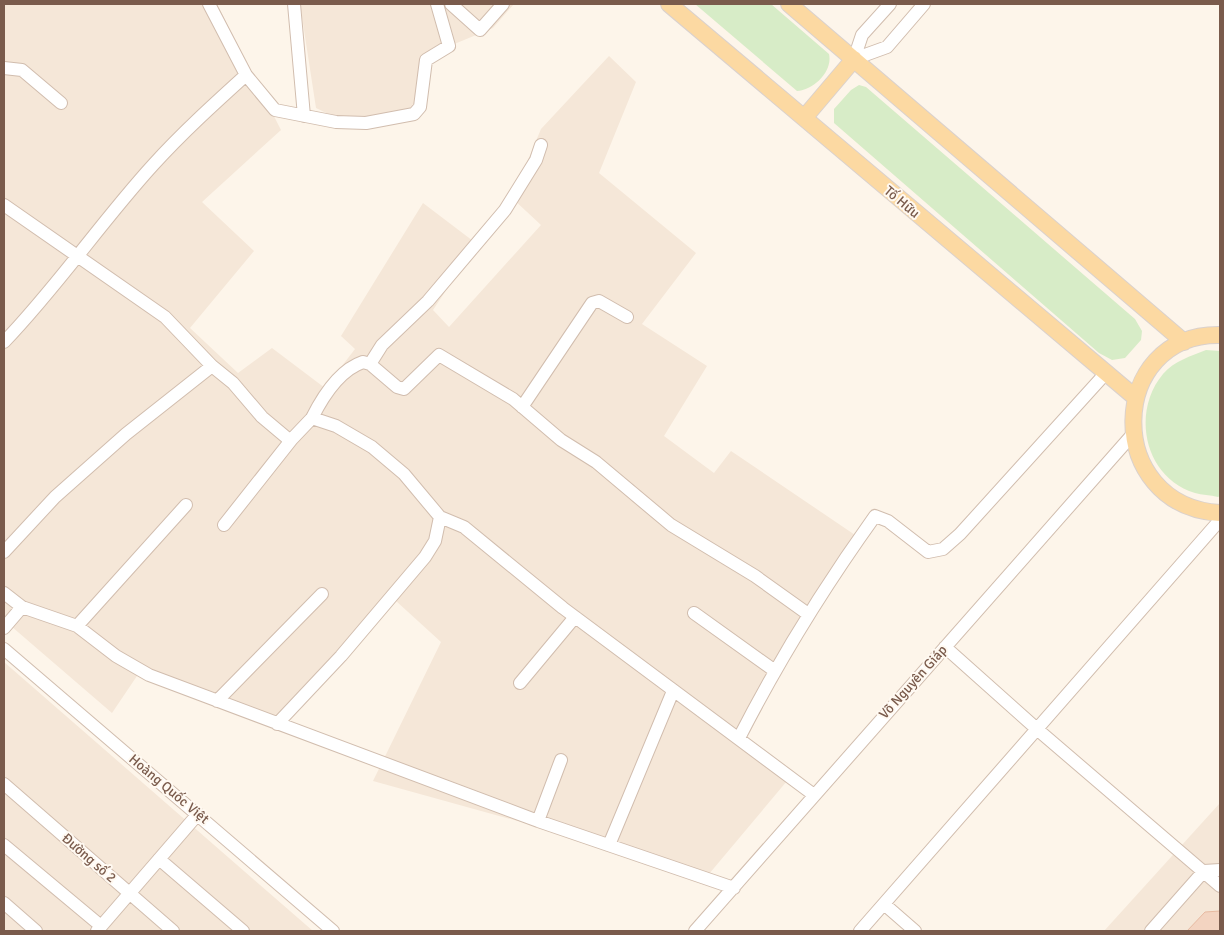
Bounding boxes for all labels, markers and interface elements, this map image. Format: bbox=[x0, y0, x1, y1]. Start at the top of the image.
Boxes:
street label: Tố Hữu bbox=[881, 182, 923, 222]
street label: Võ Nguyên Giáp bbox=[875, 641, 951, 723]
street label: Hoàng Quốc Việt bbox=[125, 751, 213, 828]
street label: Đường số 2 bbox=[58, 830, 120, 886]

